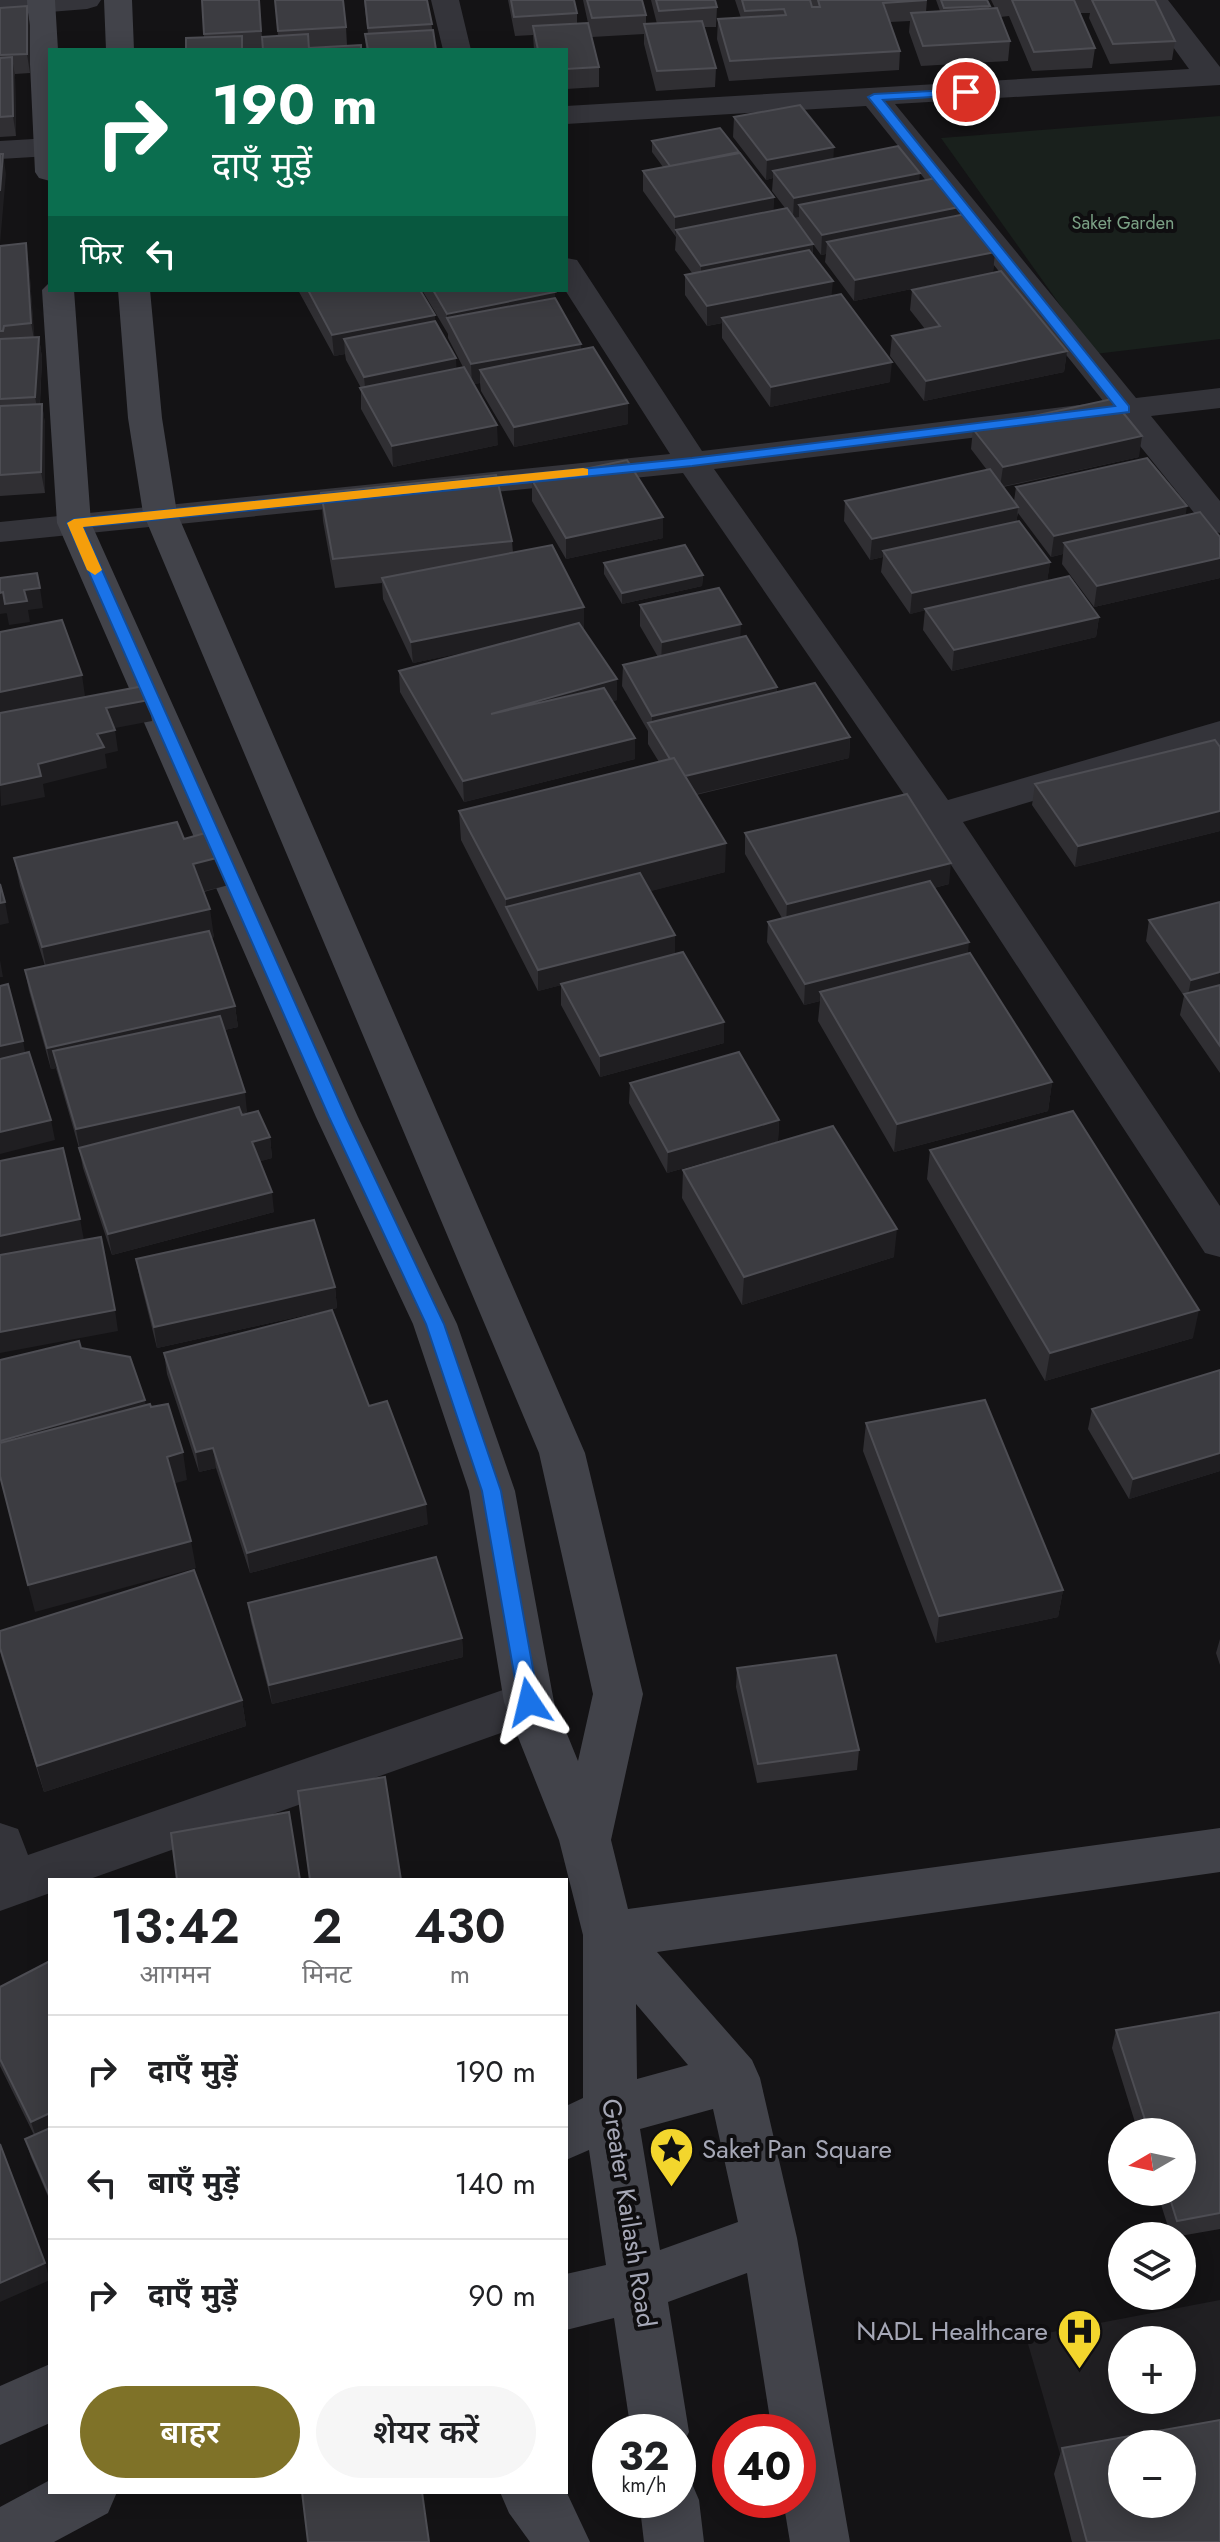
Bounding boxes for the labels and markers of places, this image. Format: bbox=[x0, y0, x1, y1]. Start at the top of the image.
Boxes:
pin bbox=[932, 58, 1000, 126]
place icon: Saket Pan Square bbox=[647, 2125, 695, 2188]
place label: Saket Pan Square bbox=[702, 2130, 892, 2168]
hospital icon: NADL Healthcare bbox=[1055, 2307, 1103, 2370]
place label: NADL Healthcare bbox=[856, 2312, 1048, 2350]

